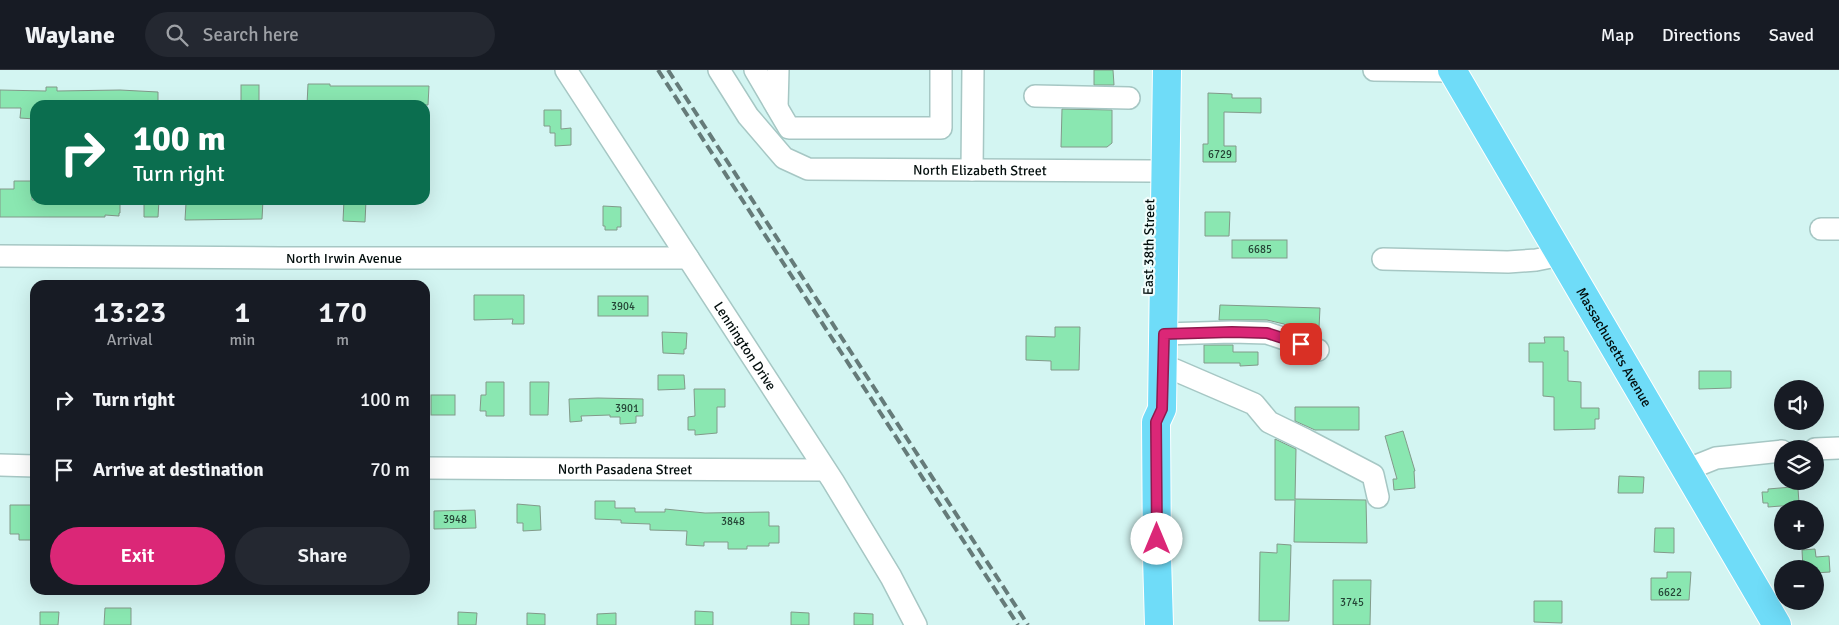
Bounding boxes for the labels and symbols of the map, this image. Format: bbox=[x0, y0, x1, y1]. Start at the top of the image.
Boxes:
house number: 6729 bbox=[1208, 148, 1232, 161]
street label: North Elizabeth Street bbox=[913, 161, 1047, 179]
street label: East 38th Street bbox=[1140, 199, 1158, 295]
house number: 6685 bbox=[1248, 243, 1272, 256]
street label: North Irwin Avenue bbox=[286, 250, 402, 267]
street label: Massachusetts Avenue bbox=[1573, 284, 1656, 410]
street label: Lennington Drive bbox=[710, 298, 780, 393]
house number: 3904 bbox=[611, 300, 635, 313]
pin bbox=[1280, 323, 1322, 365]
house number: 3901 bbox=[615, 402, 639, 415]
street label: North Pasadena Street bbox=[558, 460, 692, 478]
position arrow bbox=[1130, 512, 1182, 564]
house number: 3948 bbox=[443, 513, 467, 526]
house number: 3848 bbox=[721, 515, 745, 528]
house number: 6622 bbox=[1658, 586, 1682, 599]
house number: 3745 bbox=[1340, 596, 1364, 609]

